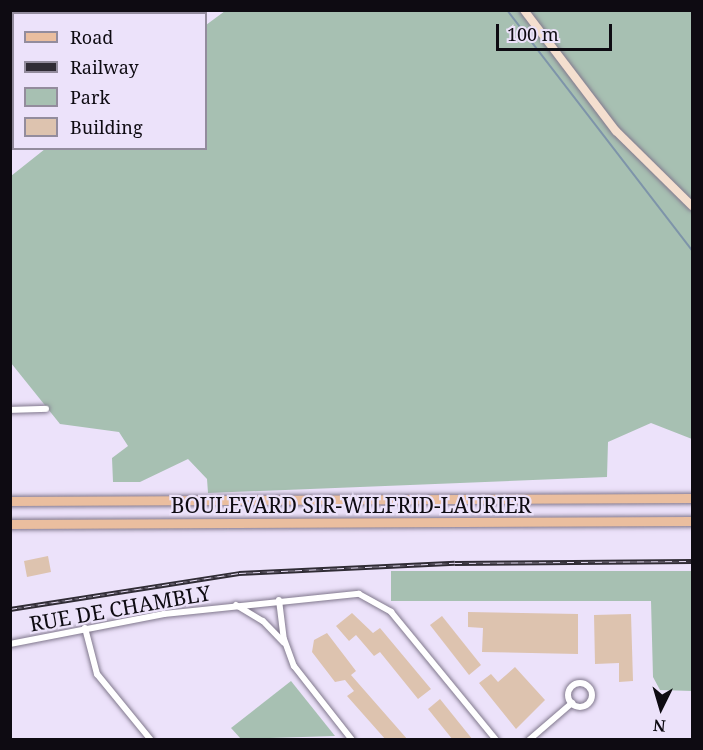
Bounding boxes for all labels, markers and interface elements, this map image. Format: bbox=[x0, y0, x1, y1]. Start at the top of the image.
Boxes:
legend bbox=[12, 12, 207, 150]
scale bar bbox=[499, 12, 614, 50]
text: 100 m bbox=[507, 22, 559, 46]
text: Road bbox=[70, 25, 113, 49]
text: Railway bbox=[70, 55, 139, 79]
text: Park bbox=[70, 85, 110, 109]
text: Building bbox=[70, 115, 143, 139]
street label: BOULEVARD SIR-WILFRID-LAURIER bbox=[171, 492, 531, 518]
street label: RUE DE CHAMBLY bbox=[27, 580, 213, 636]
north arrow bbox=[631, 678, 691, 738]
text: N bbox=[652, 714, 667, 737]

